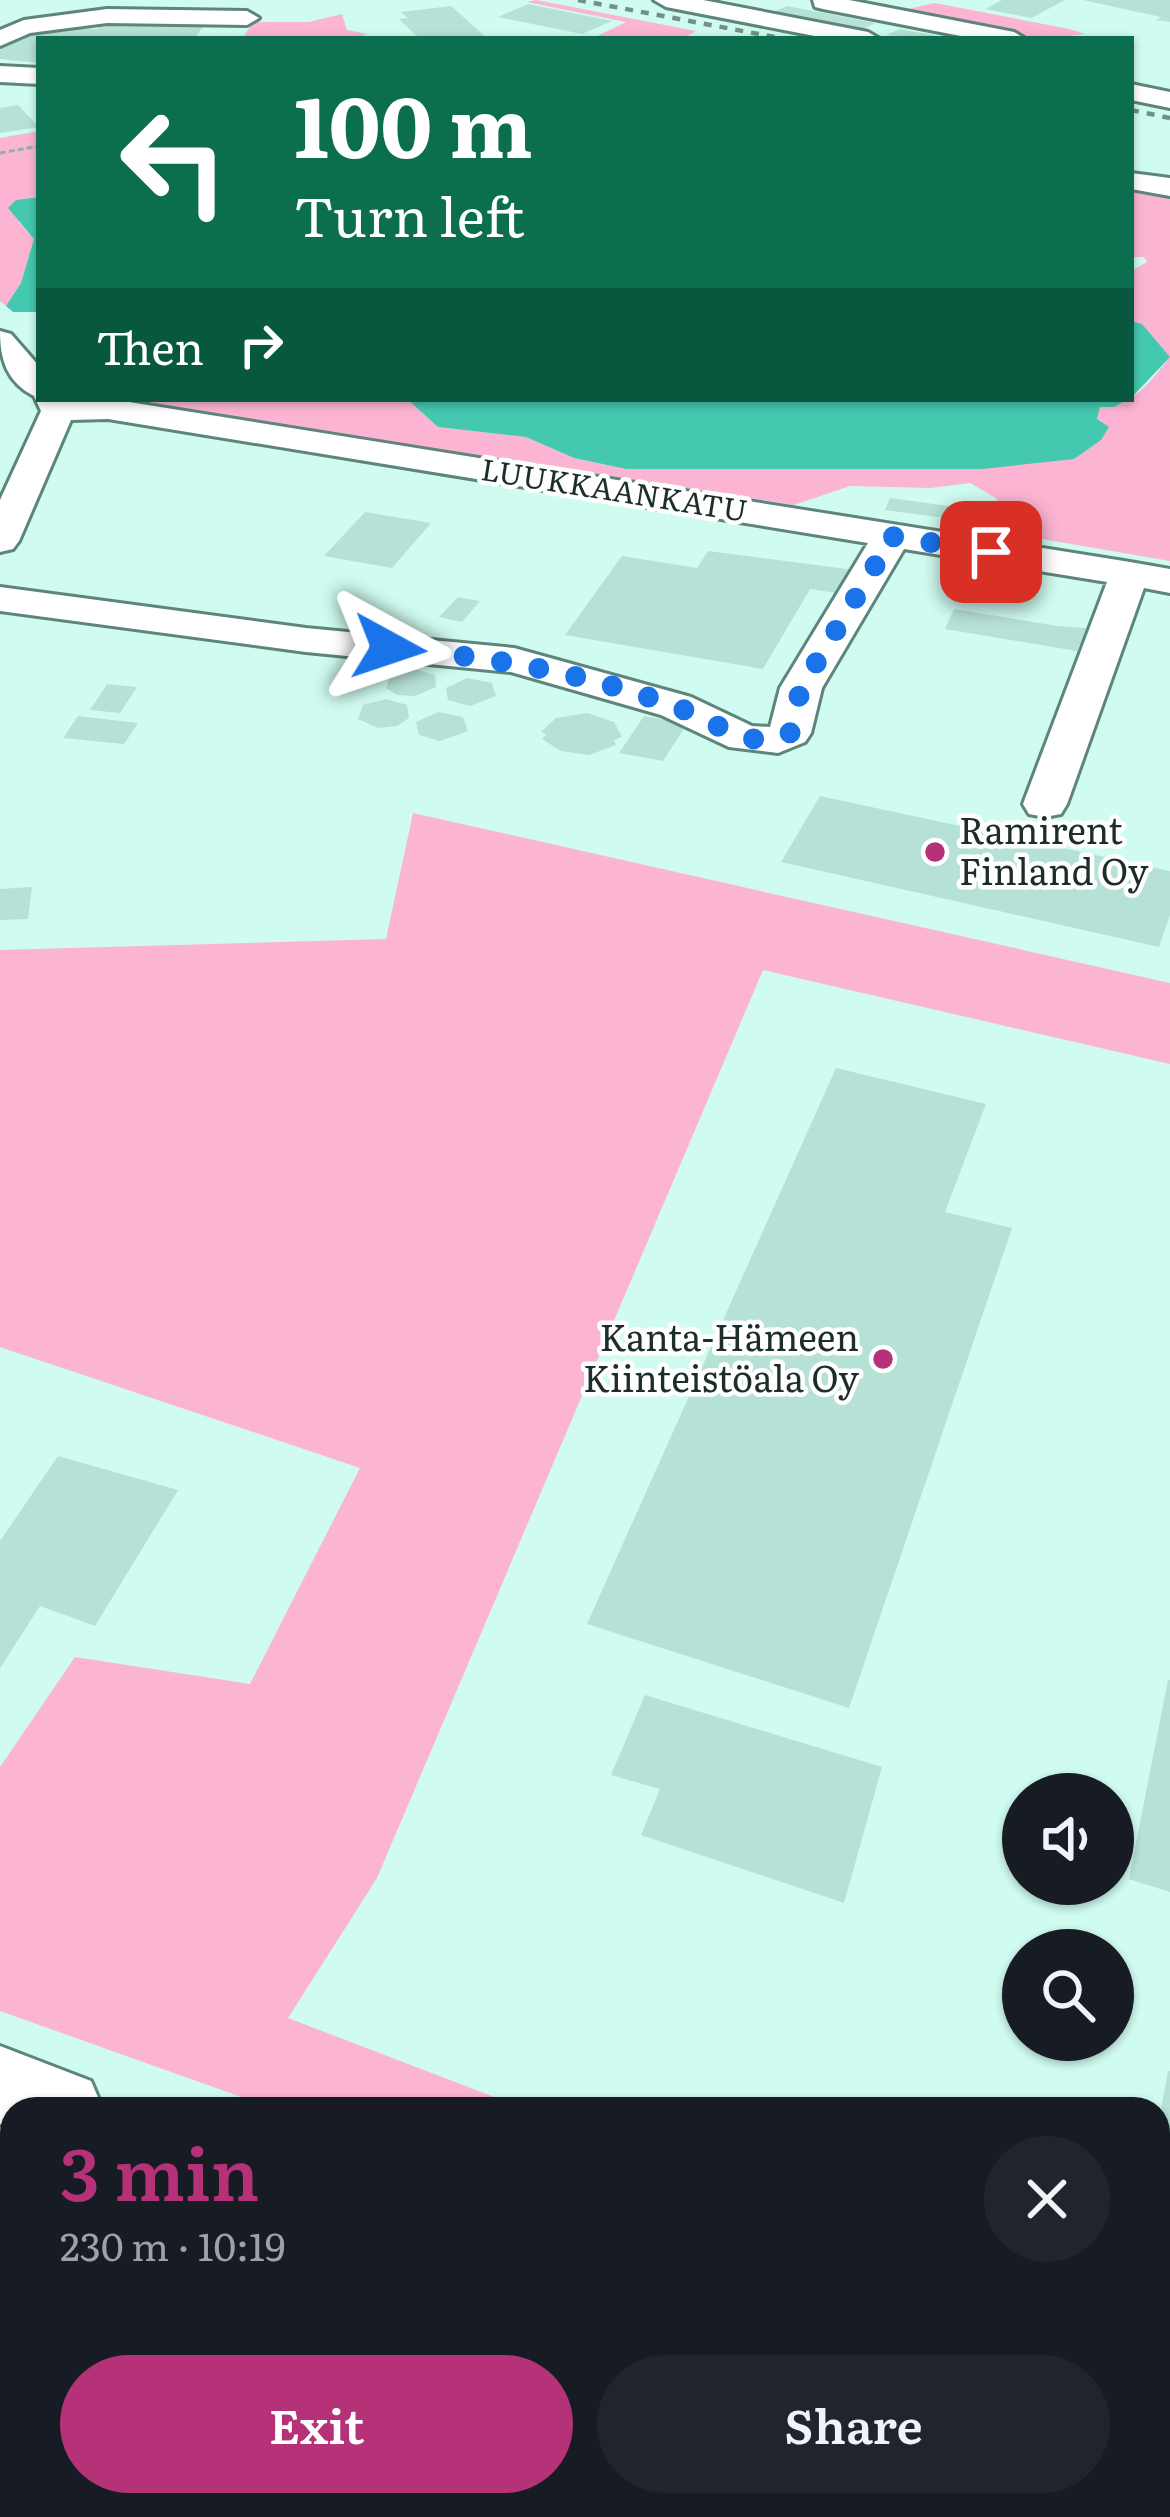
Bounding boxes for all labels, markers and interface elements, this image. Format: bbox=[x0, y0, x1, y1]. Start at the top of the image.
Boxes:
text: 100 m bbox=[294, 59, 533, 184]
icon: left bbox=[96, 84, 252, 240]
text: Turn left bbox=[294, 173, 525, 254]
text: Then bbox=[96, 312, 204, 379]
icon: right bbox=[228, 312, 294, 378]
street label: LUUKKAANKATU bbox=[478, 445, 751, 531]
pin bbox=[940, 501, 1042, 603]
icon: arrive bbox=[958, 519, 1024, 585]
position arrow bbox=[326, 585, 452, 711]
place label: Ramirent Finland Oy bbox=[959, 802, 1149, 896]
marker: Ramirent Finland Oy bbox=[922, 839, 948, 865]
place label: Kanta-Hämeen Kiinteistöala Oy bbox=[583, 1309, 859, 1403]
marker: Kanta-Hämeen Kiinteistöala Oy bbox=[870, 1346, 896, 1372]
map controls bbox=[1002, 1773, 1134, 2061]
button: sound bbox=[1002, 1773, 1134, 1905]
button: search bbox=[1002, 1929, 1134, 2061]
text: 3 min bbox=[60, 2116, 259, 2223]
button: close bbox=[984, 2136, 1110, 2262]
text: 230 m · 10:19 bbox=[60, 2215, 285, 2273]
button: Exit bbox=[60, 2355, 573, 2493]
button: Share bbox=[597, 2355, 1110, 2493]

